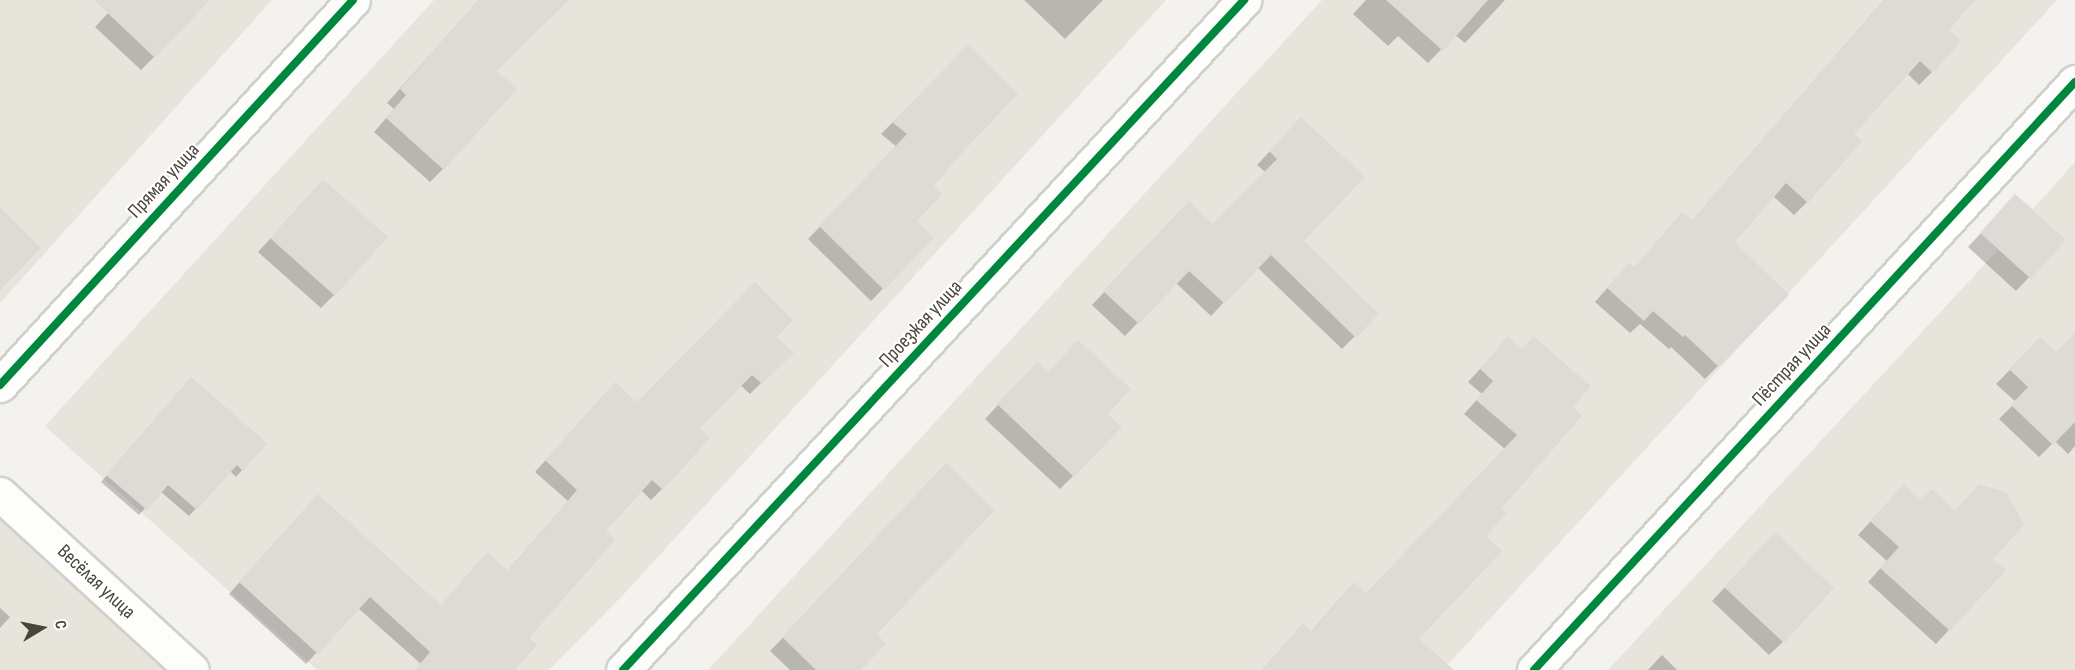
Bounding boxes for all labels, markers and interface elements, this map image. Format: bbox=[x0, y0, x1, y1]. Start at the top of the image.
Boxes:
street label: Прямая улица bbox=[123, 139, 205, 223]
street label: Проезжая улица bbox=[875, 275, 967, 373]
street label: Пёстрая улица bbox=[1747, 318, 1837, 412]
street label: Весёлая улица bbox=[52, 540, 140, 624]
north arrow bbox=[12, 598, 72, 658]
text: С bbox=[50, 619, 70, 630]

